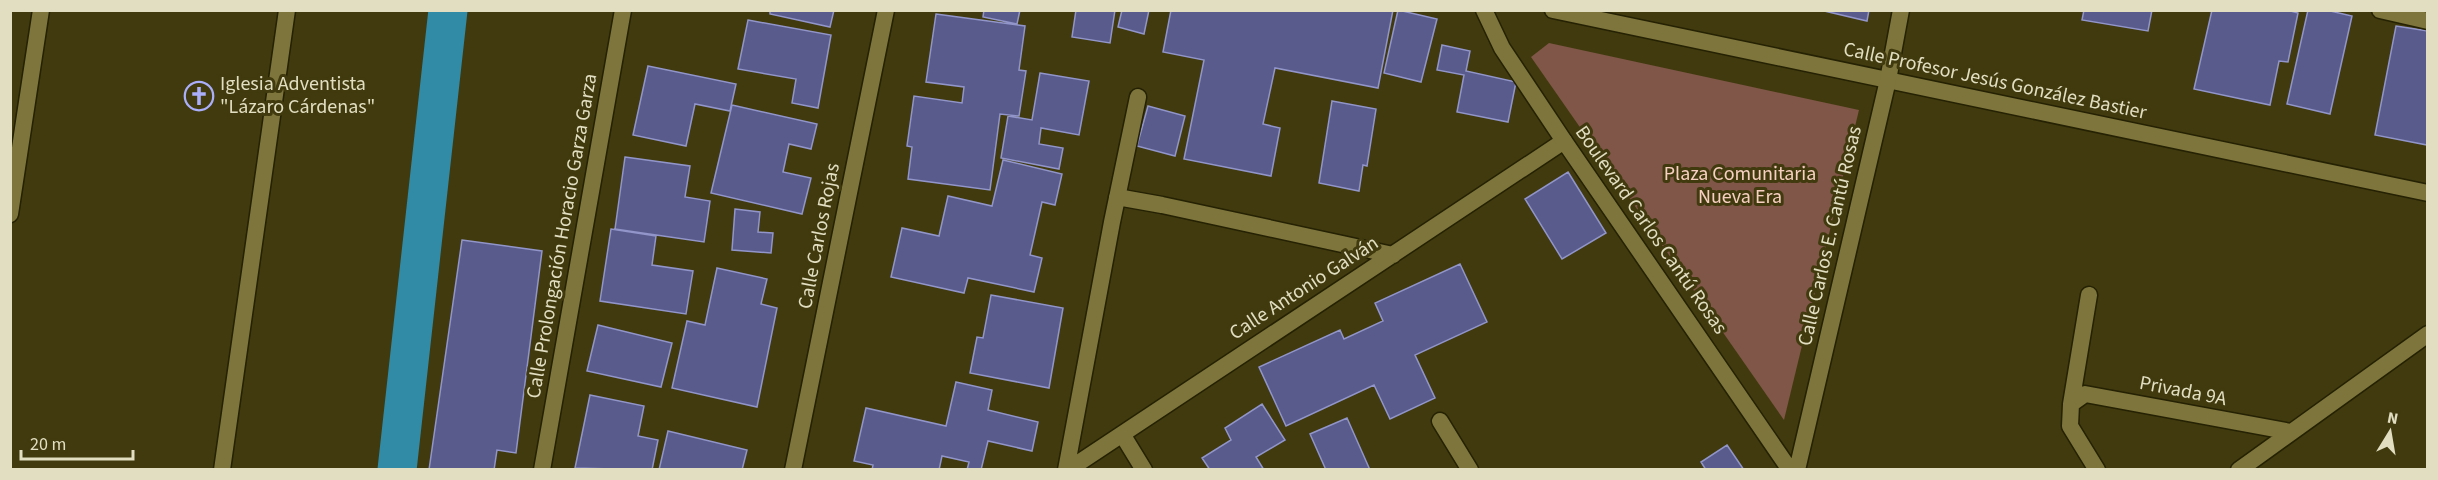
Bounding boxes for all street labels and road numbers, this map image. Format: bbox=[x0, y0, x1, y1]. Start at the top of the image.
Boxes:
street label: Calle Profesor Jesús González Bastier bbox=[1841, 35, 2149, 127]
street label: Calle Prolongación Horacio Garza Garza bbox=[520, 71, 604, 401]
street label: Boulevard Carlos Cantú Rosas bbox=[1568, 120, 1734, 340]
street label: Calle Carlos E. Cantú Rosas bbox=[1791, 123, 1869, 349]
street label: Calle Carlos Rojas bbox=[791, 161, 847, 311]
street label: Calle Antonio Galván bbox=[1224, 229, 1384, 347]
street label: Privada 9A bbox=[2137, 369, 2229, 413]

